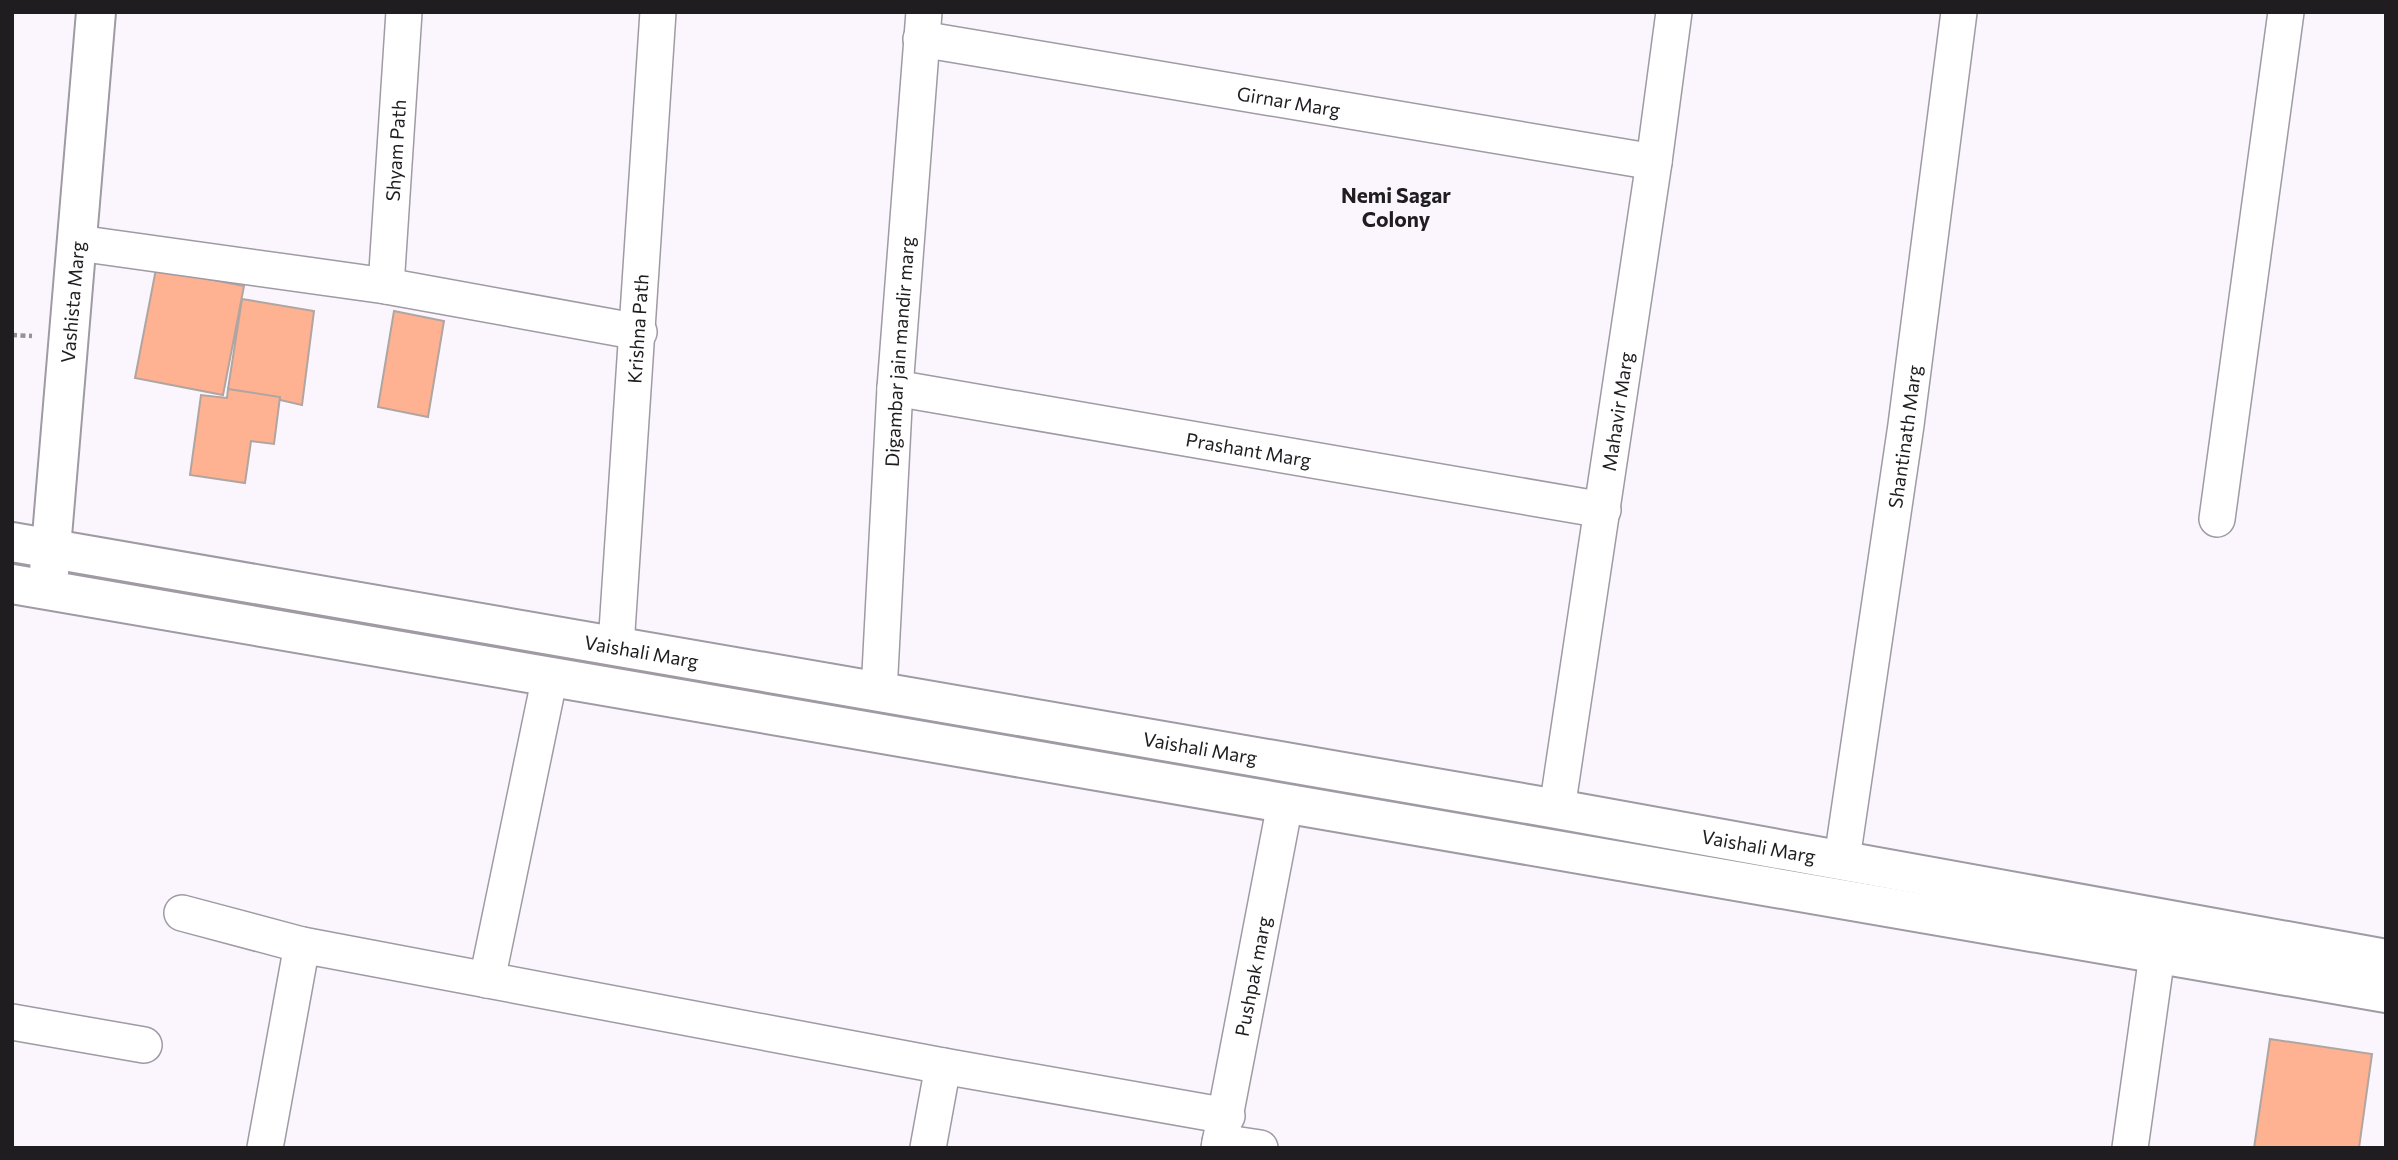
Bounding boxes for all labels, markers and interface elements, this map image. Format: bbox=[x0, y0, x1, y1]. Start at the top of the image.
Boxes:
street label: Girnar Marg bbox=[1236, 81, 1342, 121]
street label: Shyam Path bbox=[380, 99, 410, 202]
district label: Nemi Sagar Colony bbox=[1341, 182, 1451, 231]
street label: Digambar jain mandir marg bbox=[879, 235, 918, 467]
street label: Vashista Marg bbox=[55, 240, 88, 364]
street label: Krishna Path bbox=[622, 273, 652, 384]
street label: Mahavir Marg bbox=[1596, 350, 1637, 473]
street label: Shantinath Marg bbox=[1882, 363, 1925, 510]
street label: Prashant Marg bbox=[1184, 427, 1313, 471]
street label: Vaishali Marg bbox=[583, 630, 701, 672]
street label: Vaishali Marg bbox=[1141, 726, 1259, 769]
street label: Vaishali Marg bbox=[1700, 824, 1818, 867]
street label: Pushpak marg bbox=[1229, 914, 1275, 1038]

